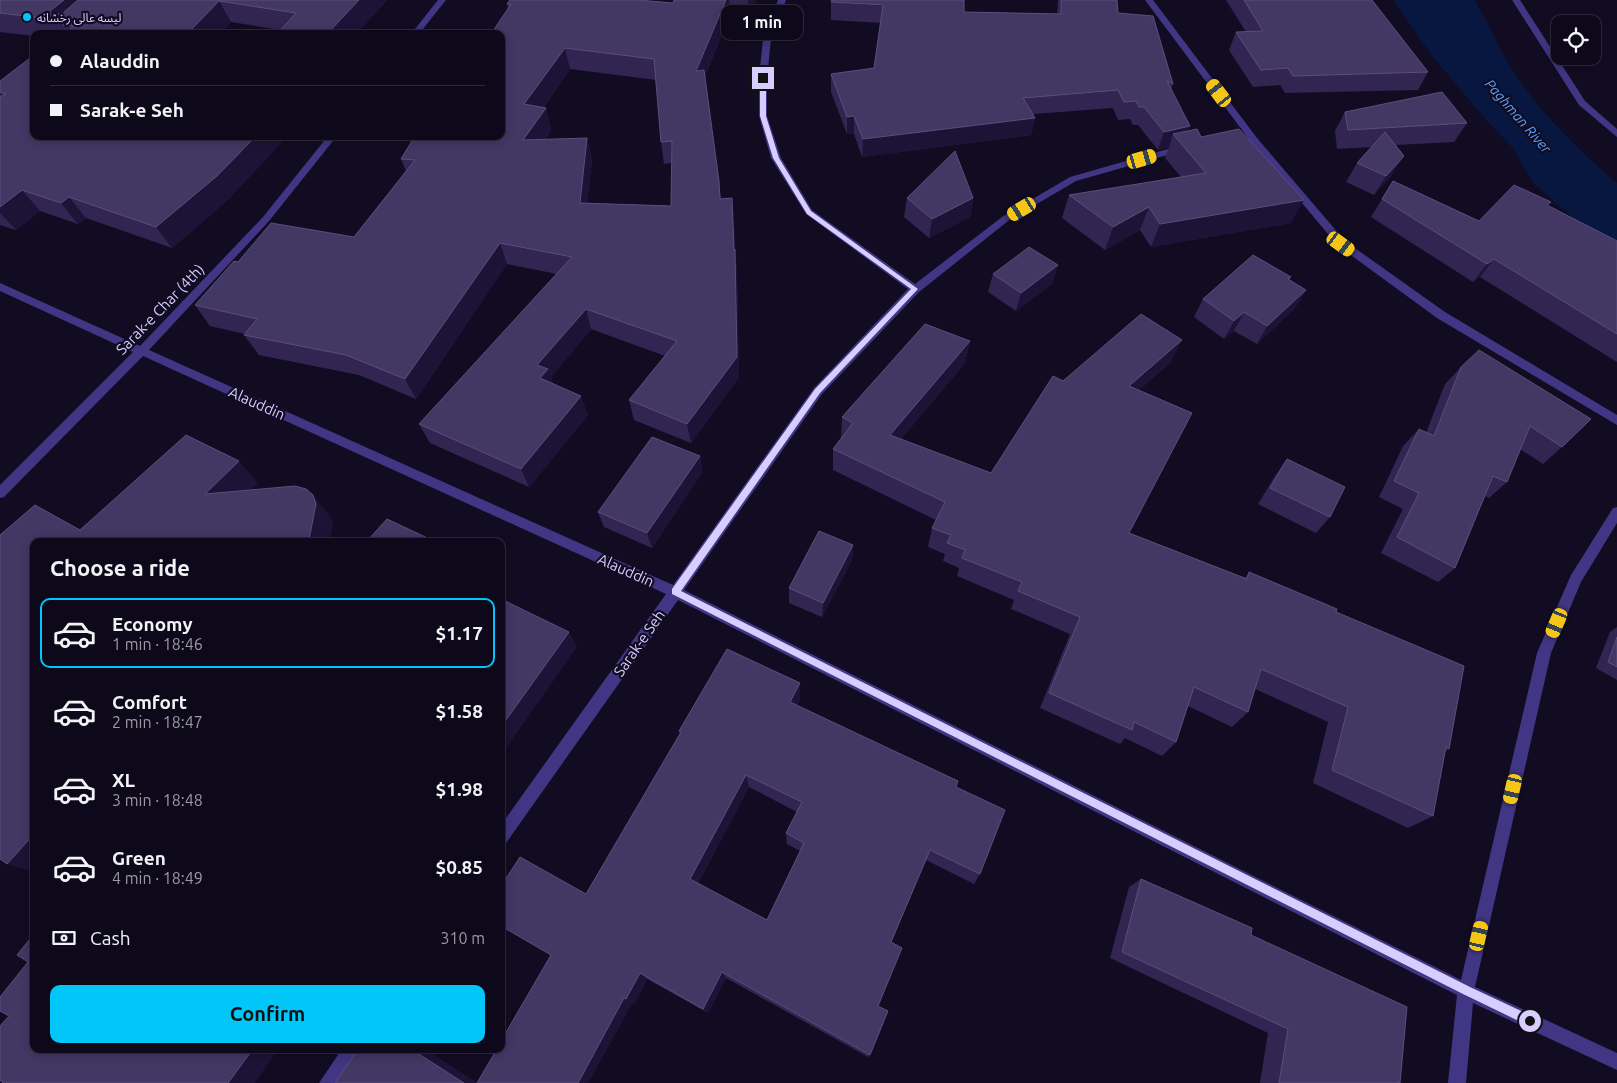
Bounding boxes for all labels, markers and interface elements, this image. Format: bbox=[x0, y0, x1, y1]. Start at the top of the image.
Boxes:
callout: 1 min bbox=[722, 5, 804, 40]
marker: لیسه عالی رخشانه bbox=[21, 11, 33, 23]
place label: لیسه عالی رخشانه bbox=[37, 11, 121, 25]
text: 1 min bbox=[742, 13, 782, 31]
map controls bbox=[1551, 15, 1601, 65]
button: locate bbox=[1551, 15, 1601, 65]
text: Alauddin bbox=[80, 50, 160, 72]
route end bbox=[752, 67, 774, 89]
water label: Paghman River bbox=[1482, 76, 1555, 157]
car bbox=[1203, 77, 1234, 109]
text: Sarak-e Seh bbox=[80, 99, 184, 121]
car bbox=[1125, 148, 1158, 170]
car bbox=[1005, 195, 1038, 223]
car bbox=[1324, 229, 1357, 259]
street label: Sarak-e Char (4th) bbox=[113, 260, 207, 358]
street label: Alauddin bbox=[226, 383, 288, 423]
street label: Alauddin bbox=[595, 550, 657, 590]
text: Choose a ride bbox=[50, 555, 190, 580]
car bbox=[1544, 606, 1569, 640]
street label: Sarak-e Seh bbox=[610, 607, 668, 679]
icon: car bbox=[52, 611, 97, 656]
text: Economy bbox=[112, 613, 193, 635]
text: $1.17 bbox=[435, 622, 483, 644]
text: 1 min · 18:46 bbox=[112, 635, 203, 653]
icon: car bbox=[52, 689, 97, 734]
text: Comfort bbox=[112, 691, 187, 713]
text: $1.58 bbox=[435, 700, 483, 722]
text: 2 min · 18:47 bbox=[112, 713, 203, 731]
icon: car bbox=[52, 767, 97, 812]
text: XL bbox=[112, 769, 135, 791]
car bbox=[1502, 773, 1523, 805]
text: $1.98 bbox=[435, 778, 483, 800]
text: 3 min · 18:48 bbox=[112, 791, 203, 809]
icon: car bbox=[52, 845, 97, 890]
text: Green bbox=[112, 847, 166, 869]
text: $0.85 bbox=[435, 856, 483, 878]
text: 4 min · 18:49 bbox=[112, 869, 203, 887]
car bbox=[1468, 920, 1489, 952]
icon: cash bbox=[50, 924, 78, 952]
text: Cash bbox=[90, 927, 131, 949]
text: 310 m bbox=[440, 929, 485, 947]
button: Confirm bbox=[50, 985, 485, 1043]
route start bbox=[1519, 1010, 1541, 1032]

